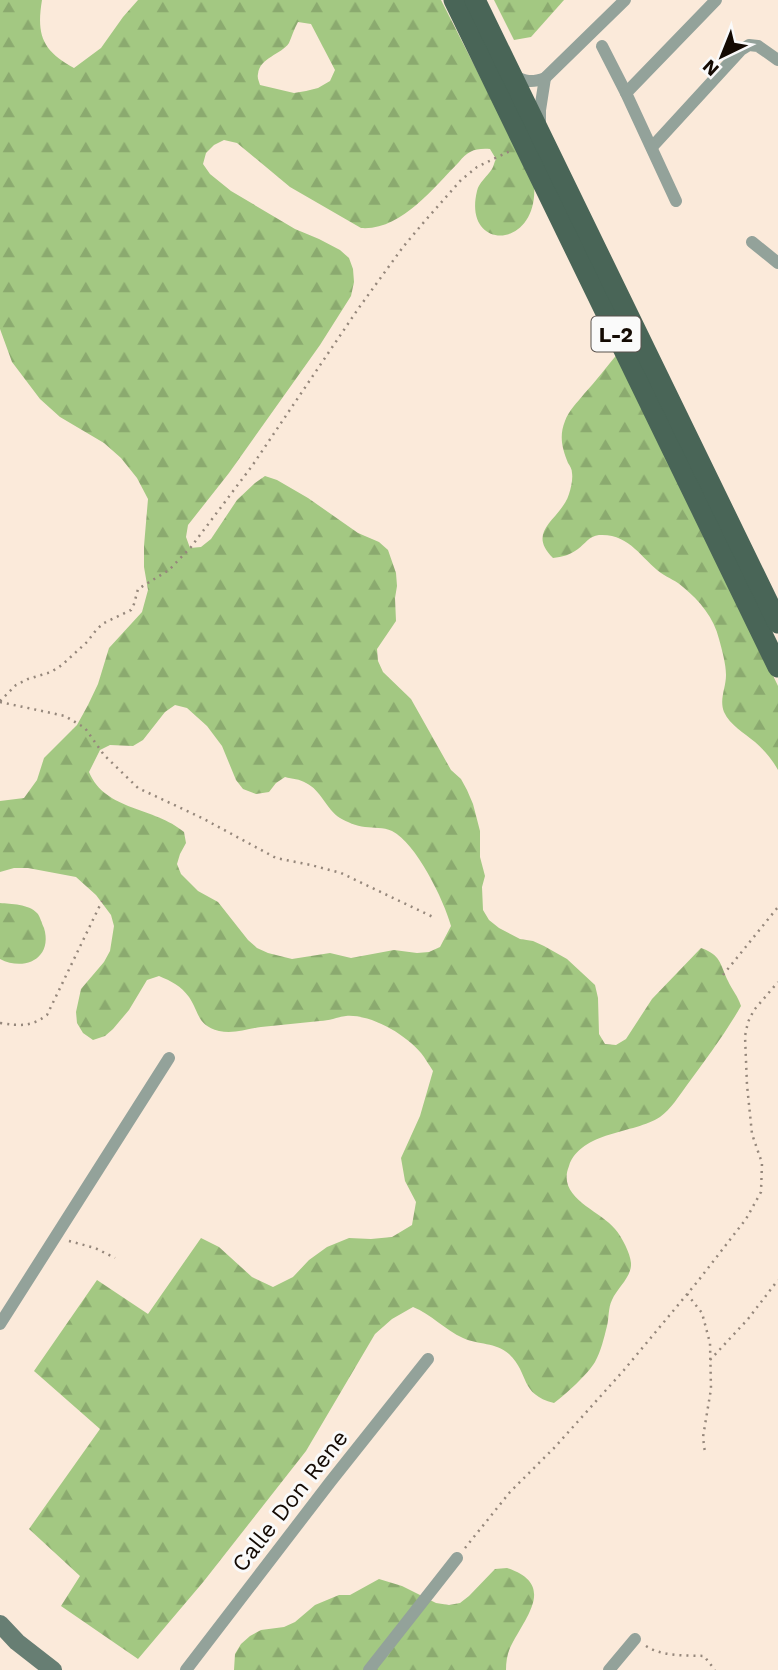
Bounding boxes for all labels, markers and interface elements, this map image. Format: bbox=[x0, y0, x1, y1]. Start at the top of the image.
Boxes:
north arrow bbox=[687, 21, 757, 91]
text: N bbox=[698, 55, 724, 81]
road number: L-2 bbox=[592, 316, 640, 352]
street label: Calle Don Rene bbox=[226, 1425, 354, 1577]

